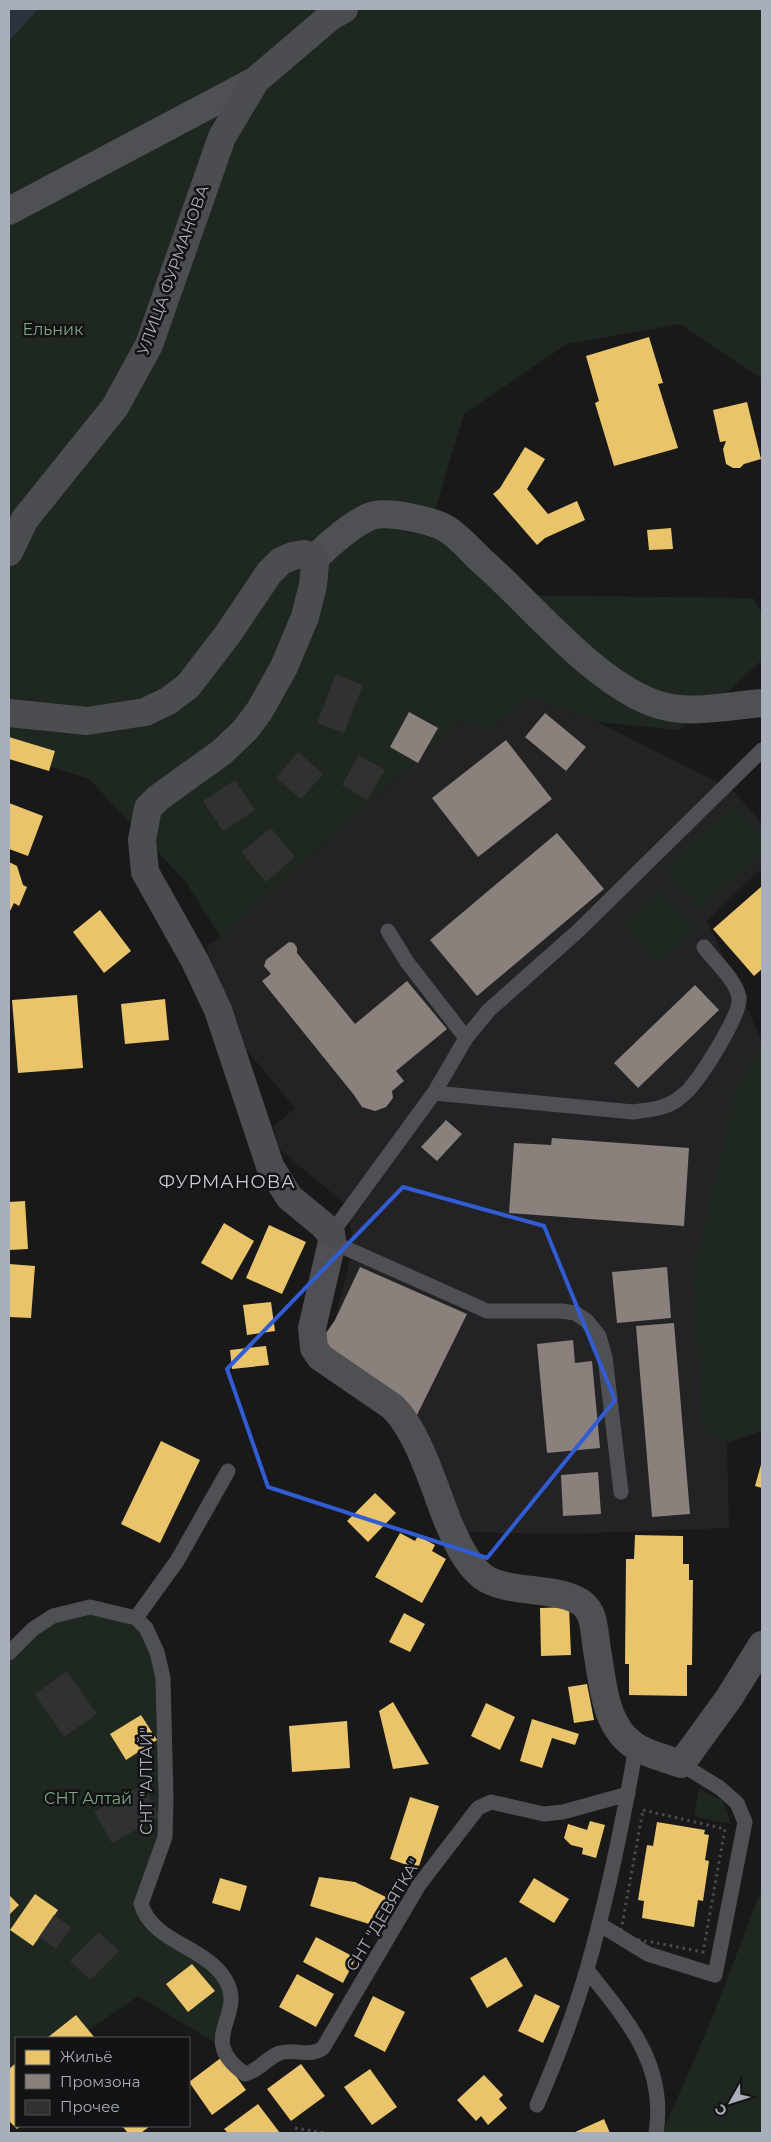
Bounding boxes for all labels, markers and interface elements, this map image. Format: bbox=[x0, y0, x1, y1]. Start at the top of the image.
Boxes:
street label: УЛИЦА ФУРМАНОВА bbox=[133, 182, 213, 358]
park label: Ельник bbox=[23, 320, 84, 339]
district label: ФУРМАНОВА bbox=[158, 1171, 296, 1193]
street label: СНТ "АЛТАЙ" bbox=[137, 1727, 156, 1835]
park label: СНТ Алтай bbox=[44, 1789, 132, 1808]
street label: СНТ "ДЕВЯТКА" bbox=[342, 1855, 424, 1975]
legend bbox=[15, 2037, 190, 2127]
text: Жильё bbox=[60, 2047, 113, 2066]
text: Промзона bbox=[60, 2072, 140, 2091]
north arrow bbox=[706, 2077, 756, 2127]
text: Прочее bbox=[60, 2097, 120, 2116]
text: С bbox=[711, 2101, 731, 2120]

